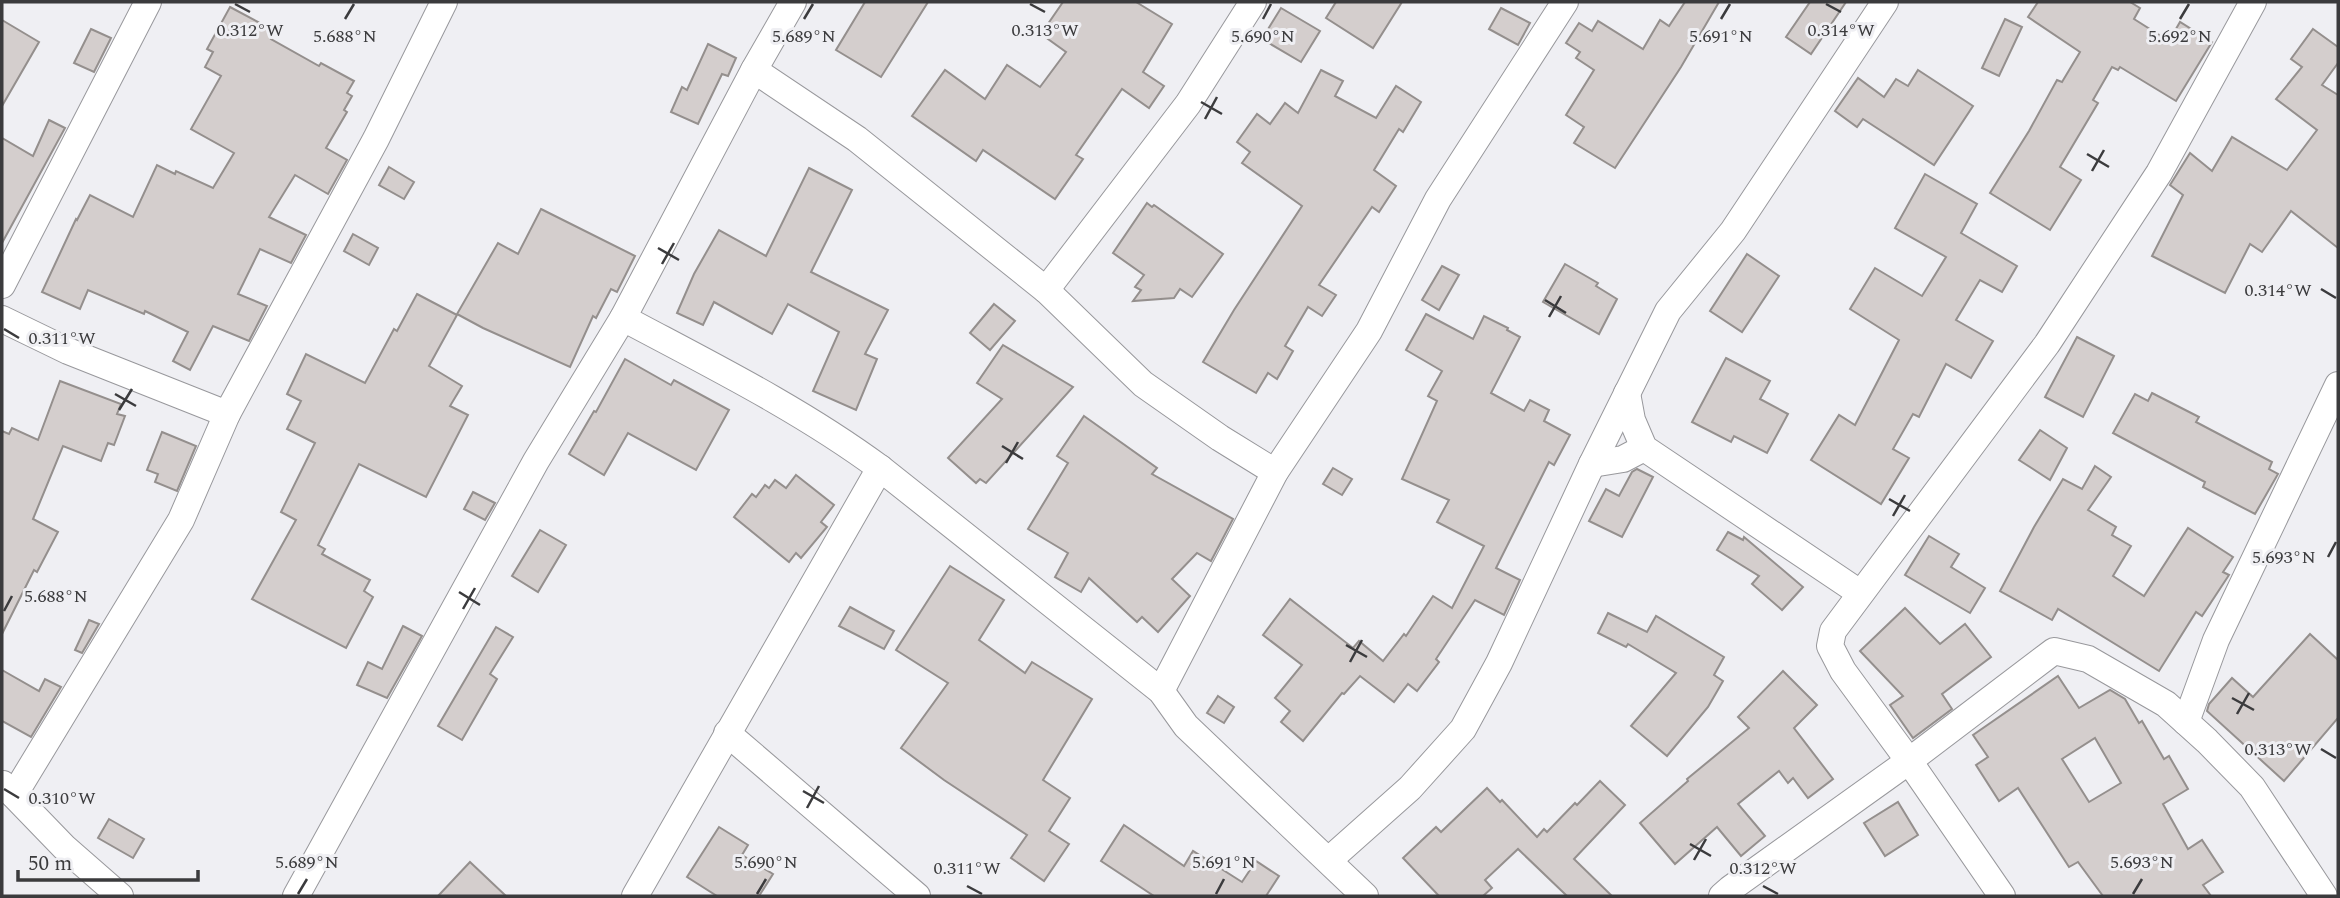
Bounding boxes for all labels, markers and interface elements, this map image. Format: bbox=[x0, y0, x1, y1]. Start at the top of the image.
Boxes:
text: 0.312°W bbox=[216, 17, 284, 44]
text: 0.313°W bbox=[1011, 17, 1079, 44]
text: 0.314°W bbox=[1807, 17, 1875, 44]
text: 5.688°N bbox=[313, 23, 377, 50]
text: 5.689°N bbox=[772, 23, 836, 50]
text: 5.690°N bbox=[1231, 23, 1295, 50]
text: 5.691°N bbox=[1689, 23, 1753, 50]
text: 5.692°N bbox=[2148, 23, 2212, 50]
text: 0.314°W bbox=[2244, 277, 2312, 304]
text: 0.311°W bbox=[28, 325, 96, 352]
text: 5.693°N bbox=[2252, 544, 2316, 571]
text: 5.688°N bbox=[24, 583, 88, 610]
text: 0.313°W bbox=[2244, 736, 2312, 763]
text: 0.310°W bbox=[28, 785, 96, 812]
scale bar bbox=[18, 838, 198, 882]
text: 50 m bbox=[28, 848, 72, 880]
text: 5.689°N bbox=[275, 849, 339, 876]
text: 5.690°N bbox=[734, 849, 798, 876]
text: 5.691°N bbox=[1192, 849, 1256, 876]
text: 5.693°N bbox=[2110, 849, 2174, 876]
text: 0.311°W bbox=[933, 855, 1001, 882]
text: 0.312°W bbox=[1729, 855, 1797, 882]

